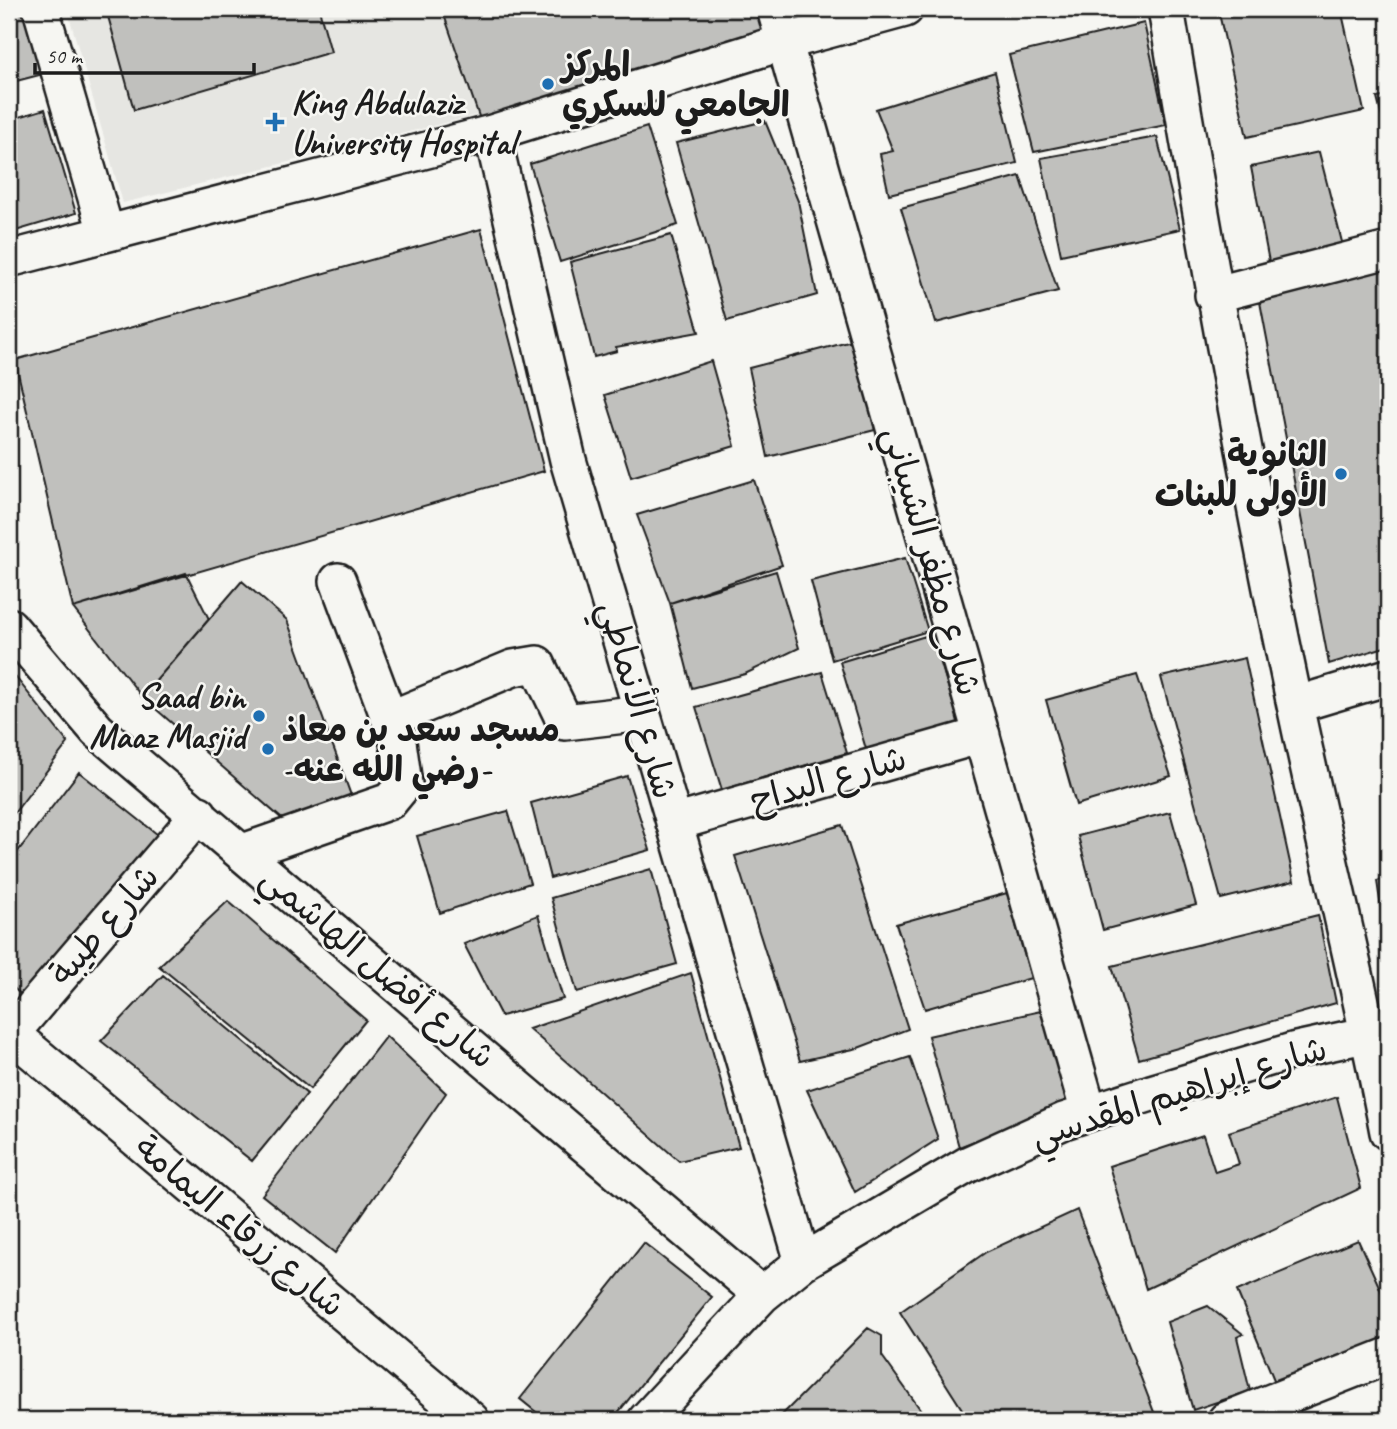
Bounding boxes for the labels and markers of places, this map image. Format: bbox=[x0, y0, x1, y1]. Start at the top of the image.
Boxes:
place label: المركز الجامعي للسكري bbox=[559, 42, 790, 135]
marker: المركز الجامعي للسكري bbox=[540, 76, 556, 92]
place label: King Abdulaziz University Hospital bbox=[291, 80, 522, 165]
marker: King Abdulaziz University Hospital bbox=[265, 112, 285, 132]
place label: الثانوية الأولى للبنات bbox=[1155, 432, 1327, 517]
marker: الثانوية الأولى للبنات bbox=[1333, 466, 1349, 482]
place label: Saad bin Maaz Masjid bbox=[89, 674, 251, 759]
place label: مسجد سعد بن معاذ -رضي الله عنه- bbox=[282, 707, 560, 800]
marker: Saad bin Maaz Masjid bbox=[251, 708, 267, 724]
marker: مسجد سعد بن معاذ -رضي الله عنه- bbox=[260, 741, 276, 757]

